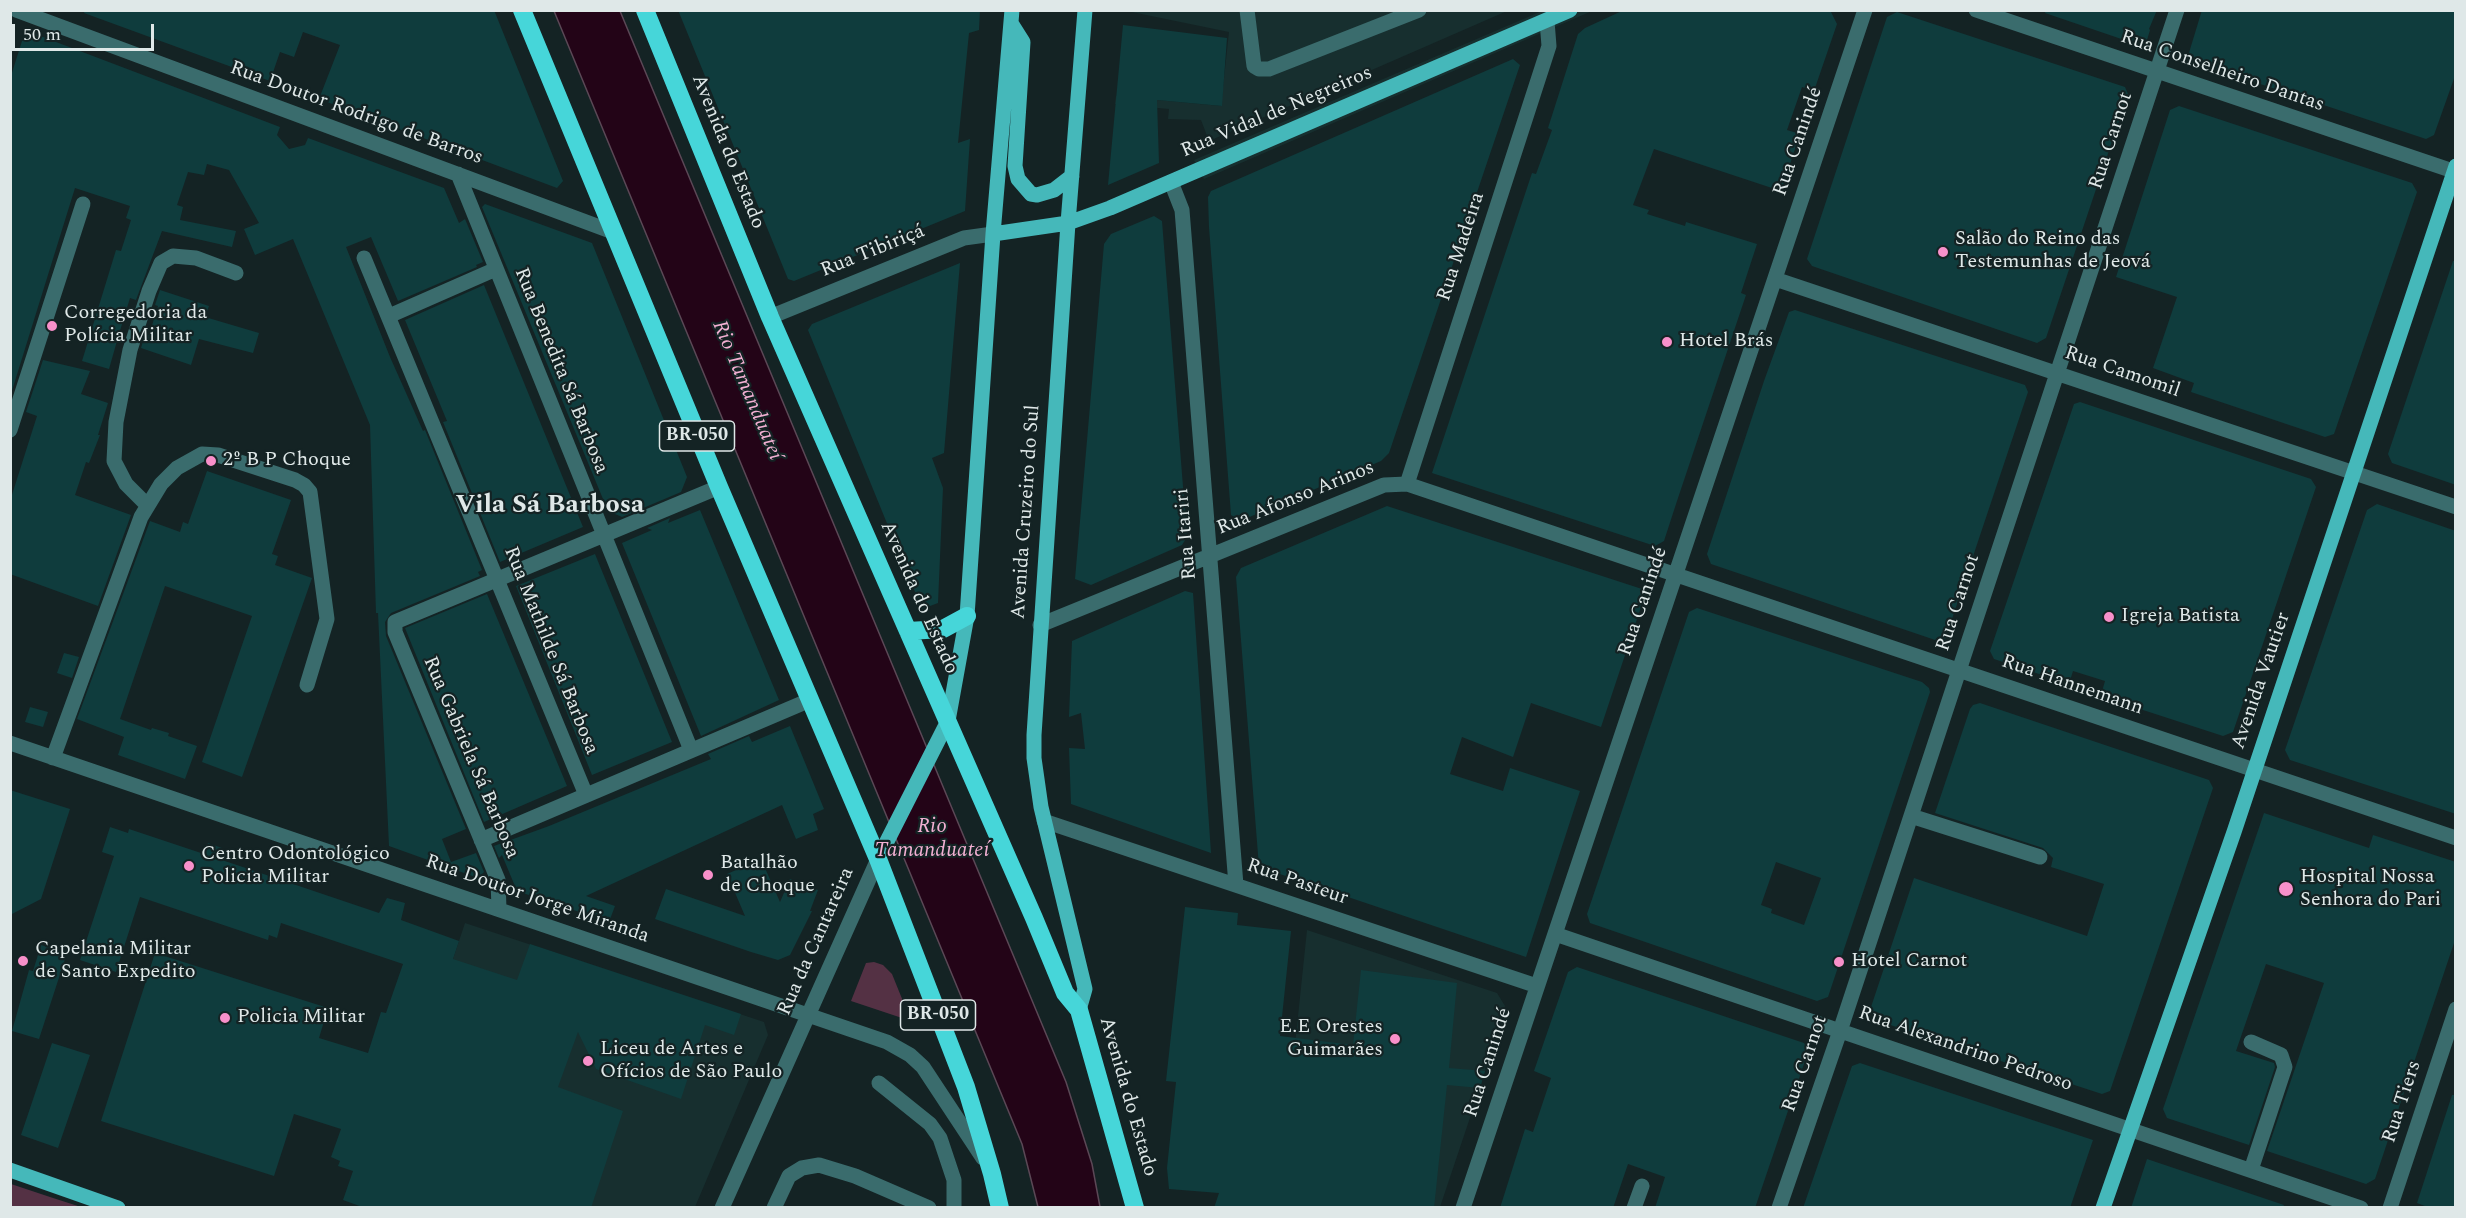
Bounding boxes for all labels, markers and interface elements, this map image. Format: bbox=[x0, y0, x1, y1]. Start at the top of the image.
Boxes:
scale bar bbox=[15, 12, 158, 50]
text: 50 m bbox=[23, 21, 61, 48]
street label: Rua Conselheiro Dantas bbox=[2117, 26, 2327, 118]
street label: Rua Doutor Rodrigo de Barros bbox=[226, 57, 486, 171]
street label: Rua Vidal de Negreiros bbox=[1178, 62, 1376, 164]
street label: Avenida do Estado bbox=[685, 71, 769, 233]
street label: Rua Canindé bbox=[1769, 84, 1829, 200]
street label: Rua Carnot bbox=[2085, 89, 2139, 193]
street label: Rua Madeira bbox=[1433, 189, 1491, 305]
street label: Rua Tibiriçá bbox=[818, 220, 928, 284]
place label: Salão do Reino das Testemunhas de Jeová bbox=[1955, 228, 2150, 275]
marker: Salão do Reino das Testemunhas de Jeová bbox=[1936, 245, 1950, 259]
street label: Rua Benedita Sá Barbosa bbox=[508, 264, 612, 478]
place label: Corregedoria da Polícia Militar bbox=[64, 302, 207, 349]
water label: Rio Tamanduateí bbox=[705, 317, 787, 465]
marker: Corregedoria da Polícia Militar bbox=[45, 319, 59, 333]
place label: Hotel Brás bbox=[1679, 330, 1773, 354]
marker: Hotel Brás bbox=[1660, 335, 1674, 349]
street label: Rua Camomil bbox=[2061, 342, 2183, 404]
street label: Avenida Cruzeiro do Sul bbox=[1008, 404, 1046, 620]
road number: BR-050 bbox=[660, 421, 734, 451]
place label: 2º B P Choque bbox=[223, 449, 351, 473]
marker: 2º B P Choque bbox=[204, 454, 218, 468]
street label: Rua Afonso Arinos bbox=[1214, 456, 1378, 542]
street label: Rua Itariri bbox=[1171, 487, 1203, 581]
district label: Vila Sá Barbosa bbox=[456, 491, 644, 523]
street label: Avenida do Estado bbox=[874, 518, 962, 678]
street label: Rua Mathilde Sá Barbosa bbox=[497, 544, 603, 758]
street label: Rua Canindé bbox=[1614, 544, 1674, 660]
street label: Rua Carnot bbox=[1932, 551, 1986, 655]
place label: Igreja Batista bbox=[2121, 605, 2240, 629]
street label: Avenida Vautier bbox=[2227, 609, 2297, 753]
marker: Igreja Batista bbox=[2102, 610, 2116, 624]
street label: Rua Hannemann bbox=[1998, 651, 2146, 721]
street label: Rua Gabriela Sá Barbosa bbox=[417, 653, 523, 863]
water label: Rio Tamanduateí bbox=[875, 815, 989, 865]
place label: Centro Odontológico Policia Militar bbox=[201, 843, 390, 890]
street label: Rua Doutor Jorge Miranda bbox=[422, 850, 652, 950]
place label: Batalhão de Choque bbox=[720, 852, 815, 899]
street label: Rua Pasteur bbox=[1243, 854, 1351, 912]
marker: Centro Odontológico Policia Militar bbox=[182, 859, 196, 873]
street label: Rua da Cantareira bbox=[774, 864, 860, 1020]
place label: Hospital Nossa Senhora do Pari bbox=[2300, 866, 2441, 913]
marker: Batalhão de Choque bbox=[701, 868, 715, 882]
marker: Hospital Nossa Senhora do Pari bbox=[2277, 880, 2295, 898]
place label: Capelania Militar de Santo Expedito bbox=[35, 938, 196, 985]
place label: Hotel Carnot bbox=[1851, 950, 1967, 974]
marker: Capelania Militar de Santo Expedito bbox=[16, 954, 30, 968]
marker: Hotel Carnot bbox=[1832, 955, 1846, 969]
road number: BR-050 bbox=[900, 1000, 976, 1030]
street label: Rua Alexandrino Pedroso bbox=[1855, 1002, 2075, 1098]
street label: Rua Canindé bbox=[1460, 1005, 1518, 1121]
place label: Policia Militar bbox=[237, 1006, 365, 1030]
marker: Policia Militar bbox=[218, 1011, 232, 1025]
street label: Rua Carnot bbox=[1778, 1012, 1834, 1116]
street label: Avenida do Estado bbox=[1093, 1015, 1161, 1179]
place label: E.E Orestes Guimarães bbox=[1279, 1016, 1383, 1063]
marker: E.E Orestes Guimarães bbox=[1388, 1032, 1402, 1046]
place label: Liceu de Artes e Ofícios de São Paulo bbox=[600, 1038, 782, 1085]
marker: Liceu de Artes e Ofícios de São Paulo bbox=[581, 1054, 595, 1068]
street label: Rua Tiers bbox=[2378, 1058, 2428, 1146]

